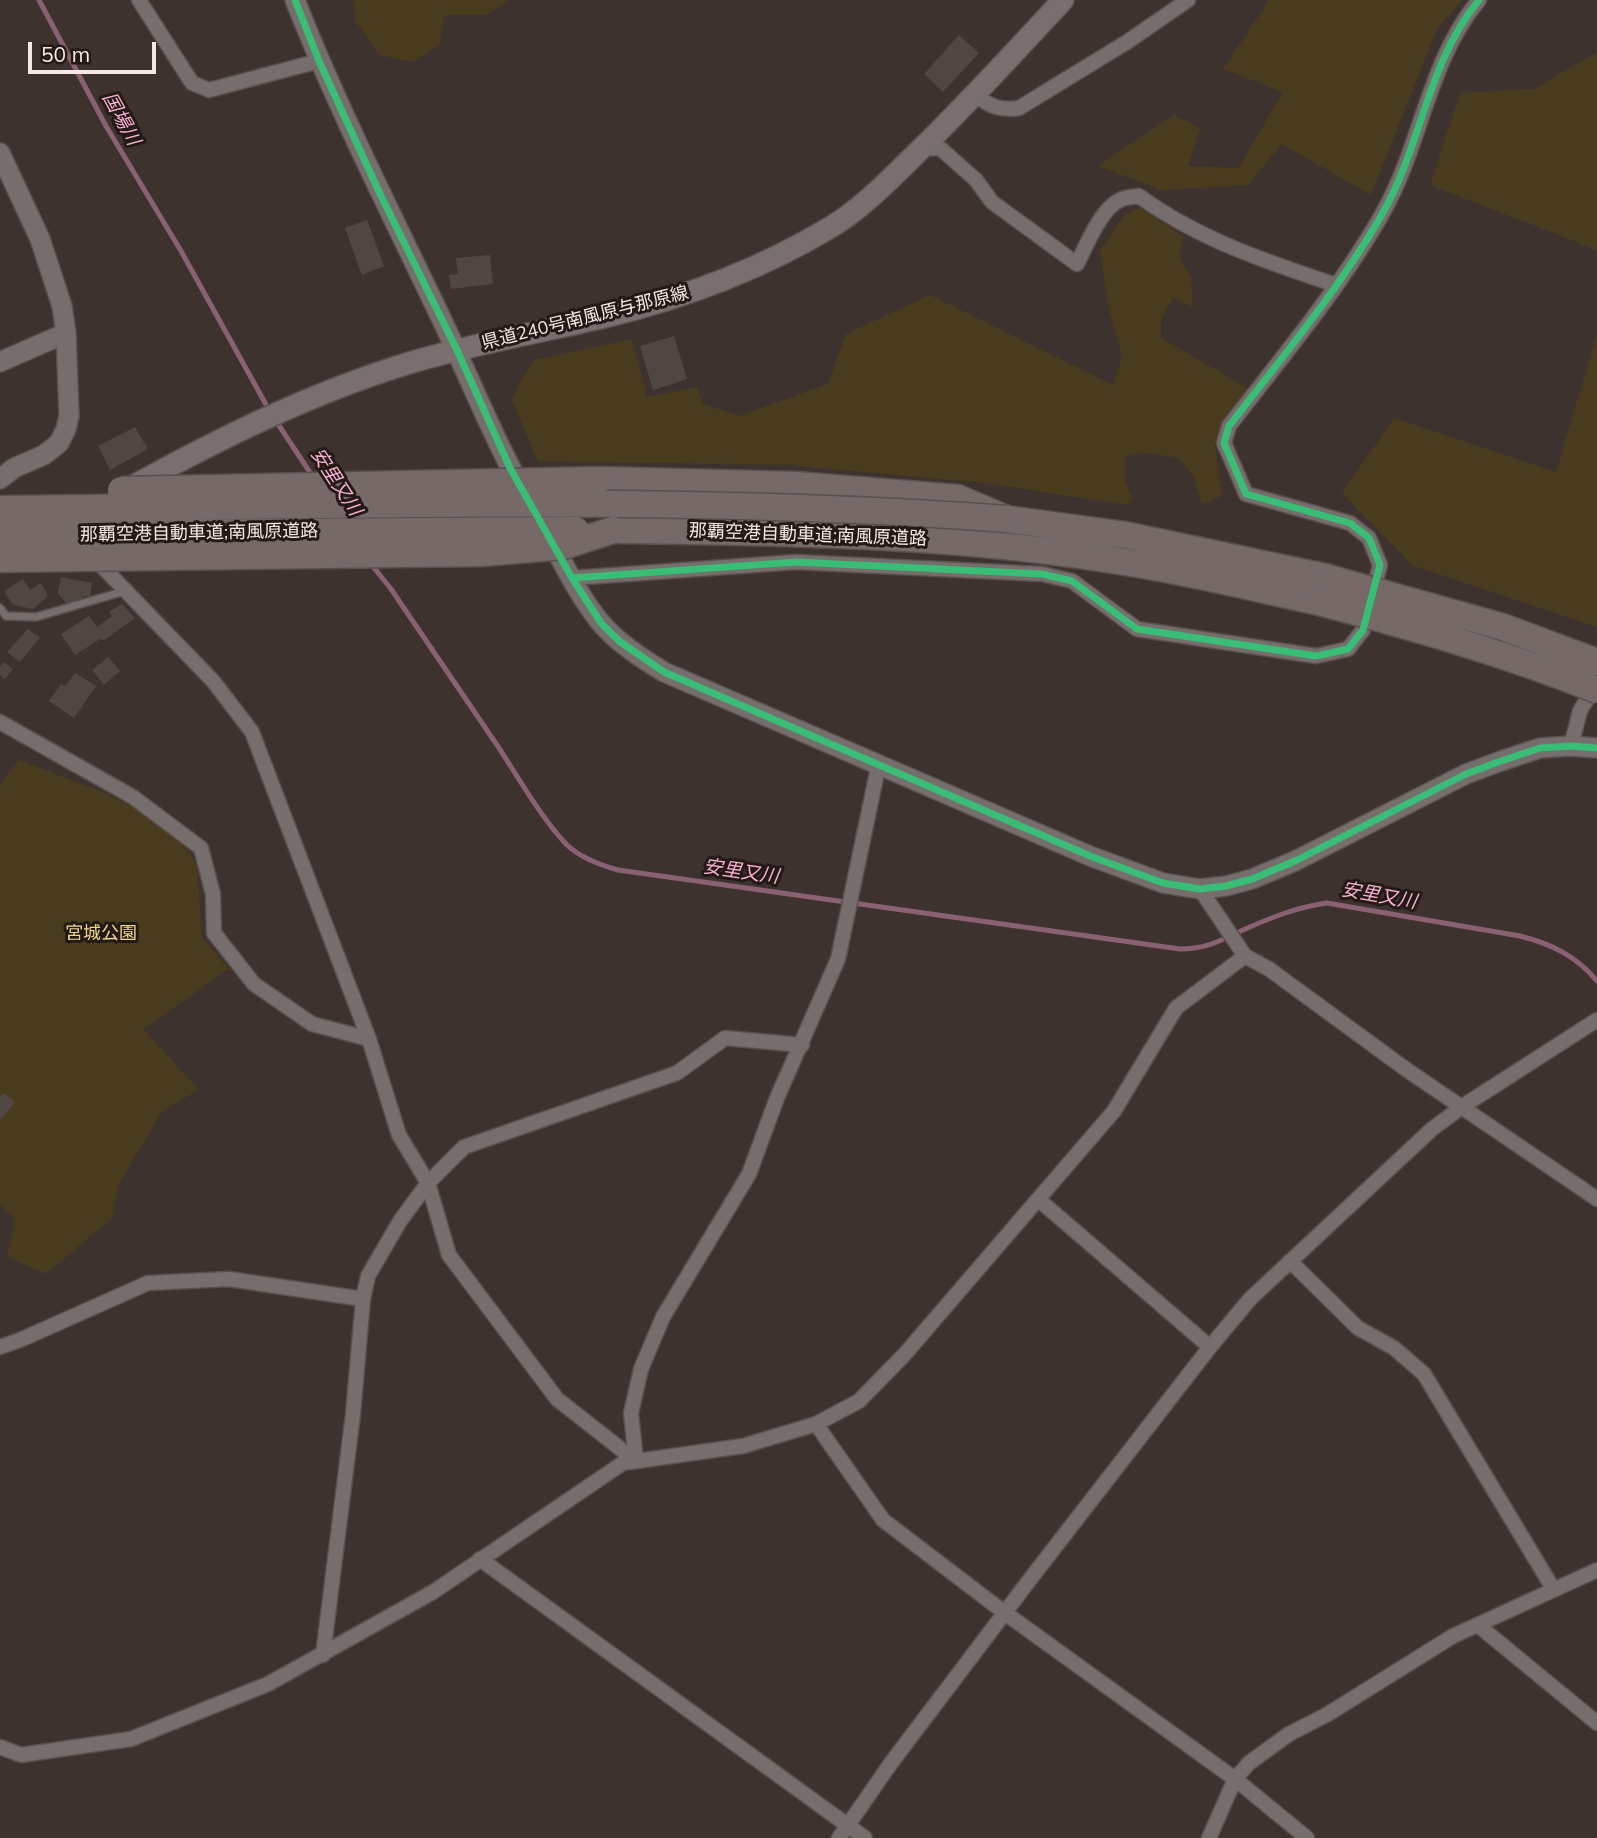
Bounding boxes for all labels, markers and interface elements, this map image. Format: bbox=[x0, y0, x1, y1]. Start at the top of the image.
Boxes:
scale bar bbox=[32, 28, 159, 72]
text: 50 m bbox=[41, 41, 90, 67]
water label: 国場川 bbox=[97, 89, 145, 149]
street label: 県道240号南風原与那原線 bbox=[479, 282, 691, 354]
water label: 安里又川 bbox=[306, 444, 366, 520]
street label: 那覇空港自動車道;南風原道路 bbox=[80, 520, 318, 546]
street label: 那覇空港自動車道;南風原道路 bbox=[689, 520, 927, 550]
water label: 安里又川 bbox=[702, 855, 780, 889]
water label: 安里又川 bbox=[1340, 878, 1418, 914]
park label: 宮城公園 bbox=[65, 923, 137, 945]

